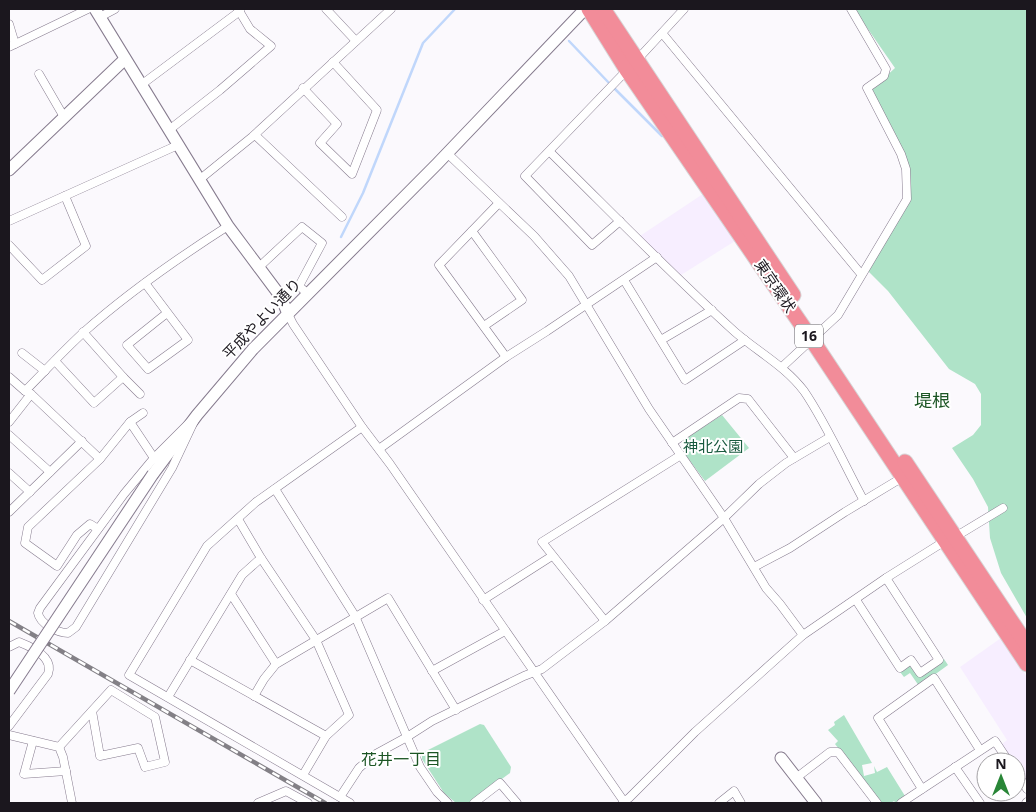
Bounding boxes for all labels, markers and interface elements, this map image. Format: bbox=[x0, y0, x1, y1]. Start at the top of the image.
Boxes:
street label: 東京環状 bbox=[751, 255, 801, 316]
street label: 平成やよい通り bbox=[218, 274, 305, 363]
road number: 16 bbox=[795, 324, 823, 348]
district label: 堤根 bbox=[914, 388, 950, 412]
park label: 神北公園 bbox=[683, 436, 743, 456]
district label: 花井一丁目 bbox=[361, 748, 441, 770]
north arrow bbox=[976, 752, 1026, 802]
text: N bbox=[995, 754, 1007, 773]

